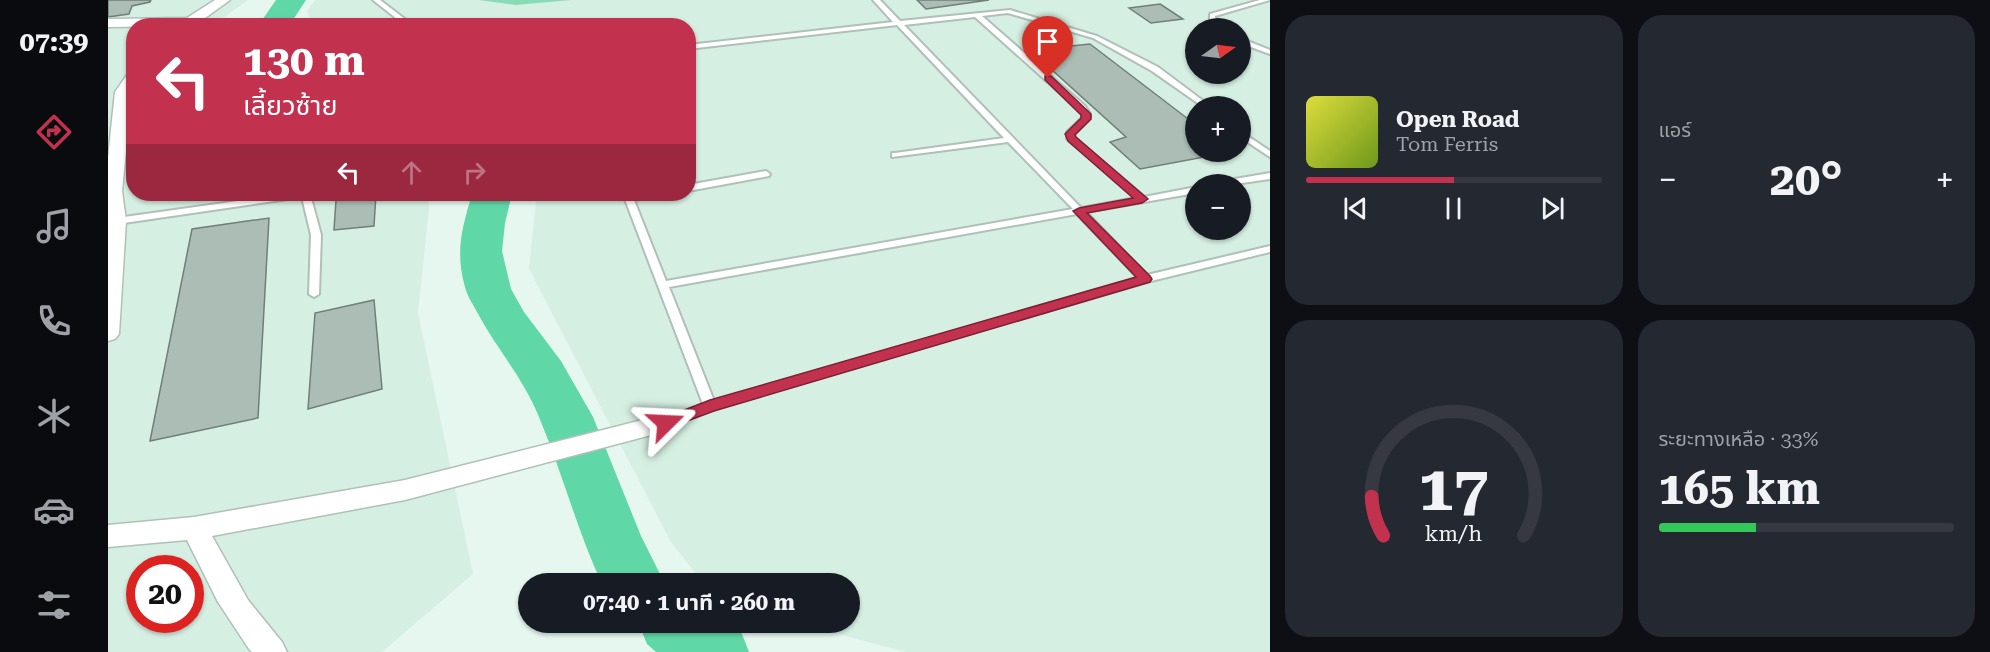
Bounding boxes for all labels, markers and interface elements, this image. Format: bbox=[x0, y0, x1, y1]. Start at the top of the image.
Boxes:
pin bbox=[1022, 16, 1073, 78]
north arrow bbox=[1185, 18, 1251, 84]
map controls bbox=[1185, 18, 1251, 240]
icon: arrive bbox=[1031, 25, 1064, 58]
text: 07:39 bbox=[20, 26, 88, 58]
text: 130 m bbox=[243, 36, 365, 85]
icon: left bbox=[144, 42, 222, 120]
text: เลี้ยวซ้าย bbox=[243, 90, 337, 122]
button: + bbox=[1185, 96, 1251, 162]
text: Open Road bbox=[1396, 107, 1519, 132]
icon: directions bbox=[33, 111, 75, 153]
text: แอร์ bbox=[1659, 118, 1691, 142]
text: Tom Ferris bbox=[1396, 132, 1498, 156]
text: 20° bbox=[1770, 153, 1843, 206]
icon: left bbox=[332, 156, 365, 189]
icon: ahead bbox=[395, 156, 428, 189]
icon: right bbox=[458, 156, 491, 189]
text: − bbox=[1659, 160, 1677, 199]
text: + bbox=[1936, 160, 1954, 199]
button: − bbox=[1185, 174, 1251, 240]
icon: previous bbox=[1339, 192, 1372, 225]
icon: pause bbox=[1437, 192, 1470, 225]
icon: next bbox=[1536, 192, 1569, 225]
icon: music bbox=[33, 205, 75, 247]
icon: phone bbox=[33, 300, 75, 342]
position arrow bbox=[634, 391, 698, 455]
icon: climate bbox=[33, 395, 75, 437]
text: ระยะทางเหลือ · 33% bbox=[1659, 427, 1818, 451]
text: 17 bbox=[1419, 452, 1489, 525]
text: 165 km bbox=[1659, 462, 1820, 515]
icon: car bbox=[33, 489, 75, 531]
text: km/h bbox=[1425, 521, 1483, 546]
speed limit sign: 20 bbox=[126, 555, 204, 633]
icon: filters bbox=[33, 584, 75, 626]
text: 07:40 · 1 นาที · 260 m bbox=[583, 590, 795, 615]

